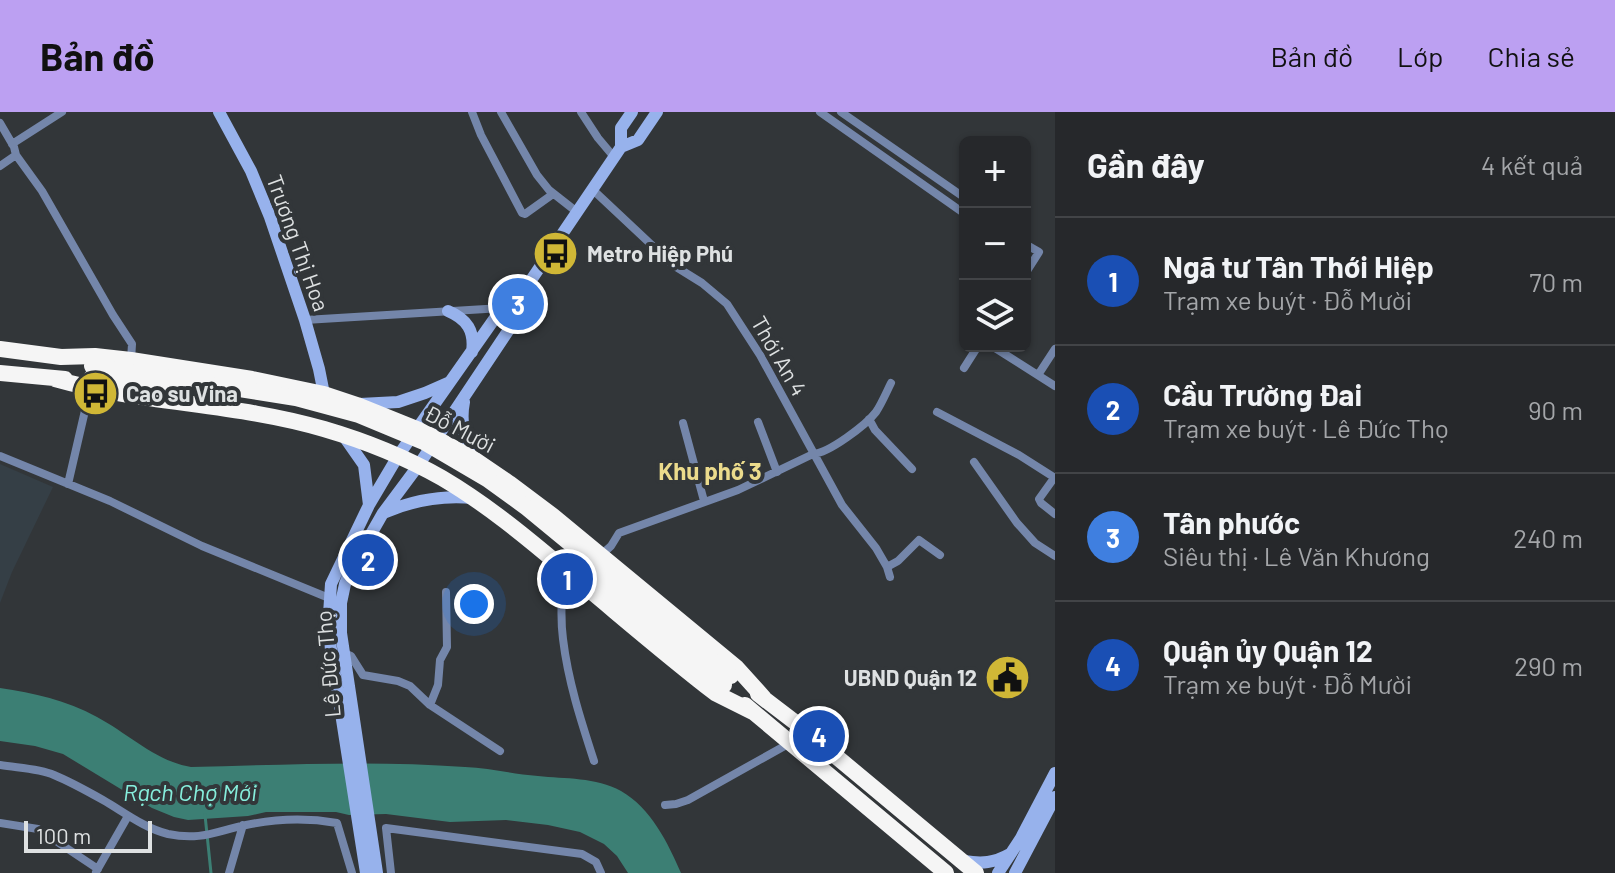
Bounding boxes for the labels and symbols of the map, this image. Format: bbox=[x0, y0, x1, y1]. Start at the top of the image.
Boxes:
street label: Trương Thị Hoa bbox=[262, 171, 336, 314]
bus stop icon: Metro Hiệp Phú bbox=[532, 230, 580, 278]
place label: Metro Hiệp Phú bbox=[587, 240, 733, 267]
pin: 3 bbox=[492, 274, 544, 334]
street label: Thới An 4 bbox=[747, 311, 813, 400]
bus stop icon: Cao su Vina bbox=[71, 370, 119, 418]
place label: Cao su Vina bbox=[126, 380, 238, 406]
street label: Đỗ Mười bbox=[421, 399, 500, 457]
district label: Khu phố 3 bbox=[658, 456, 762, 485]
pin: 2 bbox=[342, 530, 394, 590]
pin: 1 bbox=[541, 549, 593, 609]
your location bbox=[454, 584, 494, 624]
street label: Lê Đức Thọ bbox=[309, 610, 345, 719]
public building icon: UBND Quận 12 bbox=[984, 654, 1032, 702]
place label: UBND Quận 12 bbox=[844, 664, 977, 690]
pin: 4 bbox=[793, 706, 845, 766]
water label: Rạch Chợ Mới bbox=[123, 777, 257, 806]
scale bar bbox=[24, 817, 152, 853]

